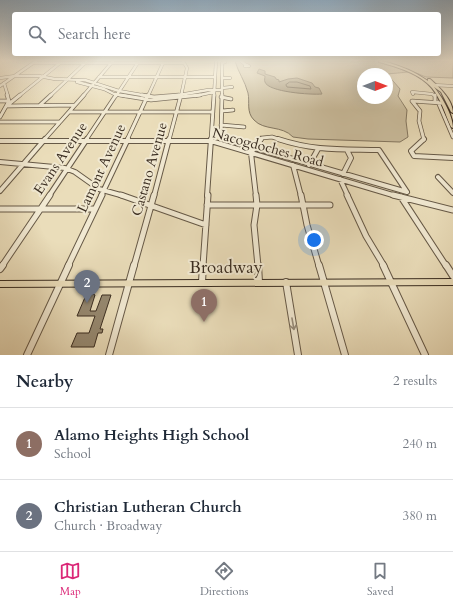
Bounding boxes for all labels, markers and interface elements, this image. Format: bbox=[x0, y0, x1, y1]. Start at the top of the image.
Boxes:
search box bbox=[12, 12, 441, 56]
icon: search bbox=[26, 23, 48, 45]
text: Search here bbox=[58, 24, 131, 44]
north arrow bbox=[357, 68, 393, 104]
street label: Evans Avenue bbox=[29, 118, 92, 198]
street label: Castano Avenue bbox=[127, 120, 172, 218]
street label: Lamont Avenue bbox=[73, 121, 130, 215]
street label: Nacogdoches Road bbox=[210, 123, 326, 172]
your location bbox=[304, 230, 324, 250]
street label: Broadway bbox=[189, 256, 263, 279]
pin: 2 bbox=[74, 270, 100, 303]
pin: 1 bbox=[191, 289, 217, 322]
one-way arrow bbox=[289, 317, 297, 330]
text: Nearby bbox=[16, 370, 73, 393]
text: 2 results bbox=[393, 372, 437, 390]
text: Alamo Heights High School bbox=[54, 425, 249, 445]
text: 1 bbox=[26, 435, 32, 453]
text: 240 m bbox=[403, 435, 437, 453]
text: School bbox=[54, 445, 91, 463]
text: Christian Lutheran Church bbox=[54, 497, 242, 517]
text: 2 bbox=[26, 507, 32, 525]
text: 380 m bbox=[403, 507, 437, 525]
text: Church · Broadway bbox=[54, 517, 162, 535]
tab: Map bbox=[59, 560, 81, 599]
tab: Directions bbox=[200, 560, 248, 599]
tab: Saved bbox=[367, 560, 394, 599]

